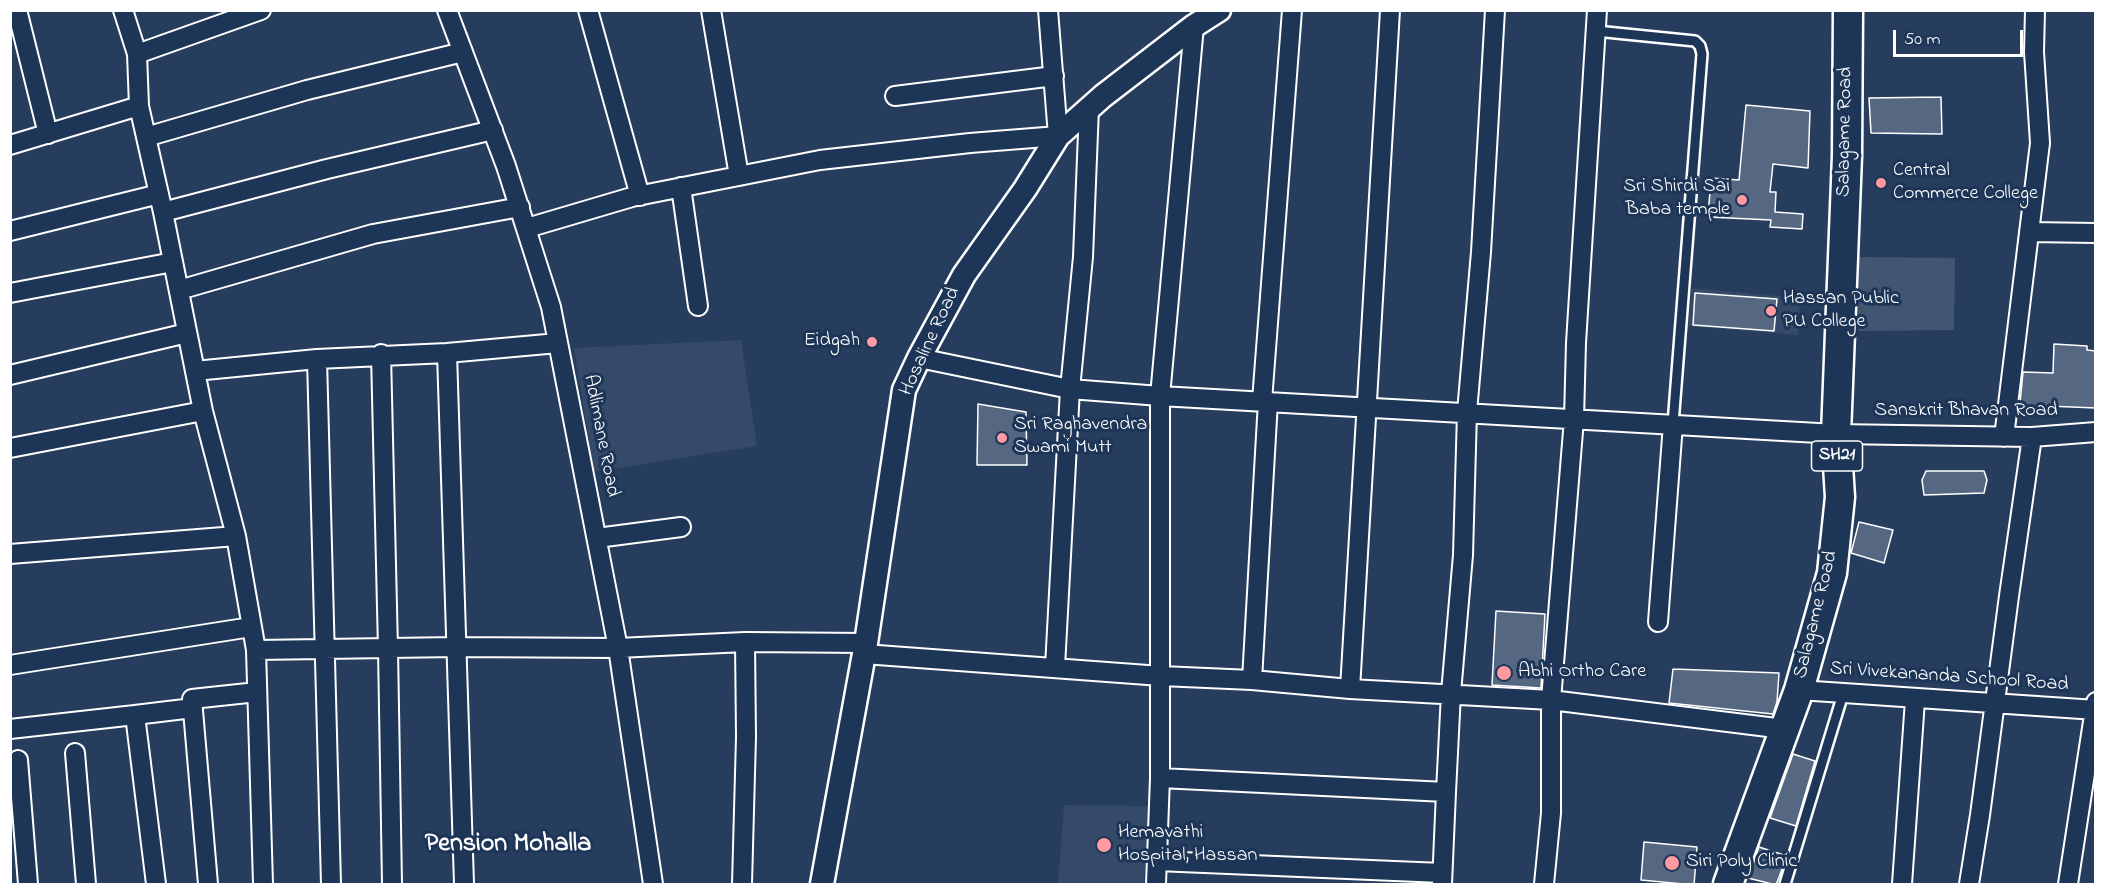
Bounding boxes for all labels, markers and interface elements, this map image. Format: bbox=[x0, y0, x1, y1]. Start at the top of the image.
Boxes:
scale bar bbox=[1896, 18, 2026, 56]
text: 50 m bbox=[1904, 27, 1941, 53]
street label: Salagame Road bbox=[1833, 67, 1859, 197]
place label: Central Commerce College bbox=[1893, 160, 2038, 207]
place label: Sri Shirdi Sai Baba temple bbox=[1623, 176, 1730, 223]
marker: Central Commerce College bbox=[1874, 176, 1888, 190]
marker: Sri Shirdi Sai Baba temple bbox=[1735, 193, 1749, 207]
street label: Hosaline Road bbox=[895, 284, 967, 400]
place label: Hassan Public PU College bbox=[1783, 288, 1899, 335]
marker: Hassan Public PU College bbox=[1764, 304, 1778, 318]
place label: Eidgah bbox=[804, 330, 860, 354]
marker: Eidgah bbox=[865, 335, 879, 349]
street label: Adlimane Road bbox=[576, 373, 624, 499]
street label: Sanskrit Bhavan Road bbox=[1874, 400, 2058, 424]
place label: Sri Raghavendra Swami Mutt bbox=[1014, 414, 1147, 461]
marker: Sri Raghavendra Swami Mutt bbox=[995, 431, 1009, 445]
road number: SH21 bbox=[1812, 441, 1862, 471]
street label: Salagame Road bbox=[1790, 549, 1844, 681]
street label: Sri Vivekananda School Road bbox=[1829, 658, 2069, 698]
place label: Abhi Ortho Care bbox=[1518, 661, 1646, 685]
marker: Abhi Ortho Care bbox=[1495, 664, 1513, 682]
place label: Hemavathi Hospital, Hassan bbox=[1118, 822, 1257, 869]
district label: Pension Mohalla bbox=[425, 830, 591, 862]
marker: Hemavathi Hospital, Hassan bbox=[1095, 836, 1113, 854]
place label: Siri Poly Clinic bbox=[1686, 851, 1797, 875]
marker: Siri Poly Clinic bbox=[1663, 854, 1681, 872]

